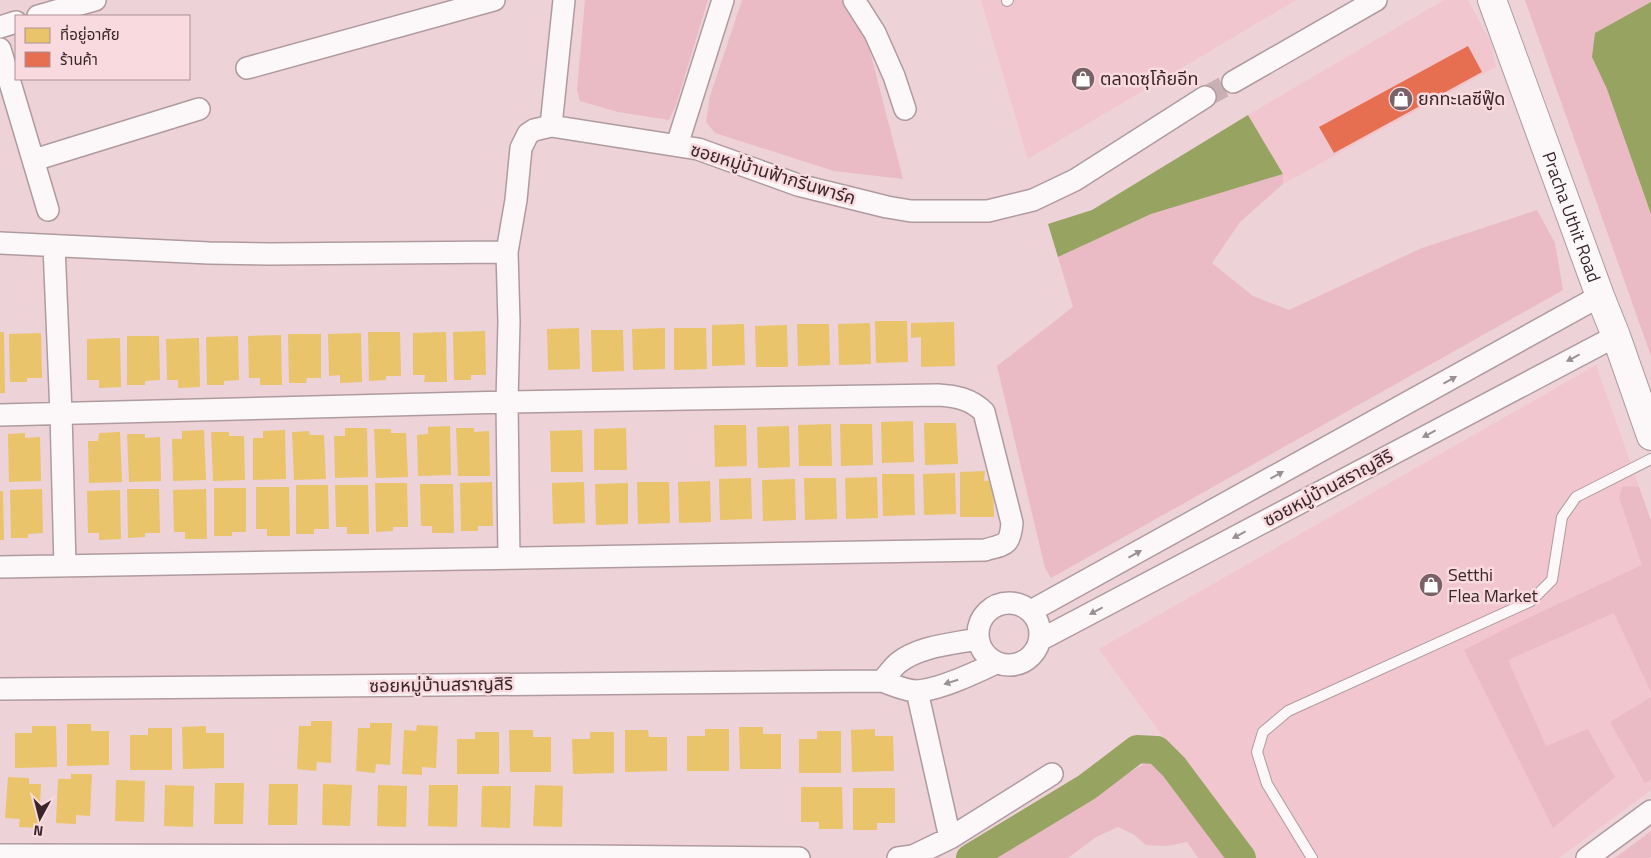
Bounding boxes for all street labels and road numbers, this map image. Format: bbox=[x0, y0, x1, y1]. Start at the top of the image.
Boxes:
street label: ซอยหมู่บ้านฟ้ากรีนพาร์ค bbox=[687, 136, 859, 212]
street label: Pracha Uthit Road bbox=[1535, 148, 1608, 286]
street label: ซอยหมู่บ้านสราญสิริ bbox=[1258, 442, 1398, 533]
street label: ซอยหมู่บ้านสราญสิริ bbox=[369, 670, 513, 699]

